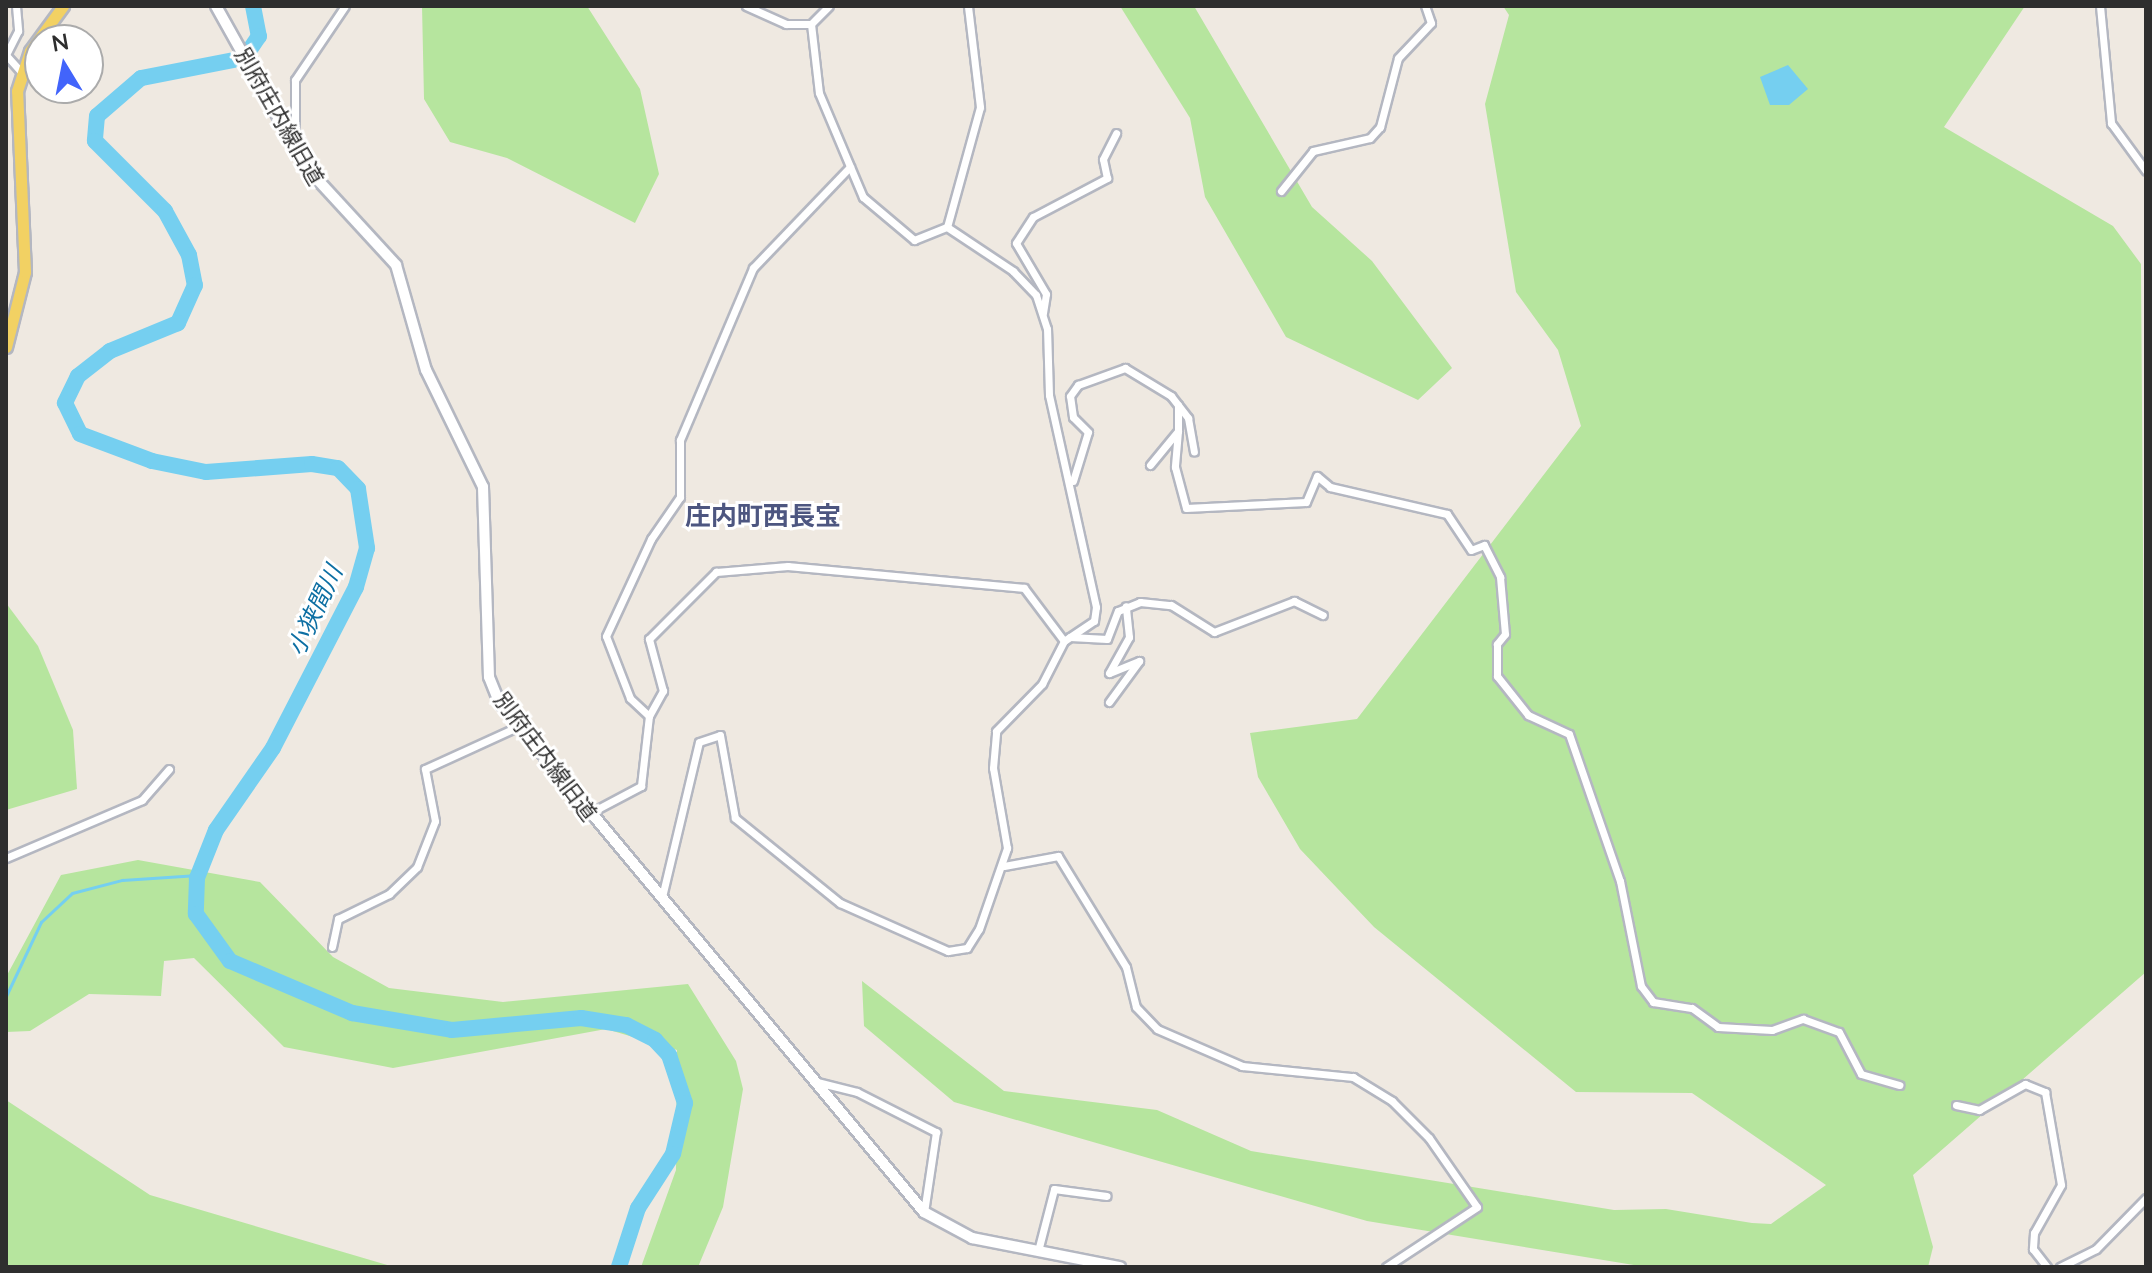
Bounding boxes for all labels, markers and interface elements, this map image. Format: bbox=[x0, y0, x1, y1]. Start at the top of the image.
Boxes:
north arrow bbox=[24, 24, 104, 104]
text: N bbox=[49, 27, 71, 57]
street label: 別府庄内線旧道 bbox=[230, 43, 330, 189]
district label: 庄内町西長宝 bbox=[685, 500, 841, 532]
water label: 小狭間川 bbox=[281, 560, 347, 660]
street label: 別府庄内線旧道 bbox=[489, 687, 603, 825]

